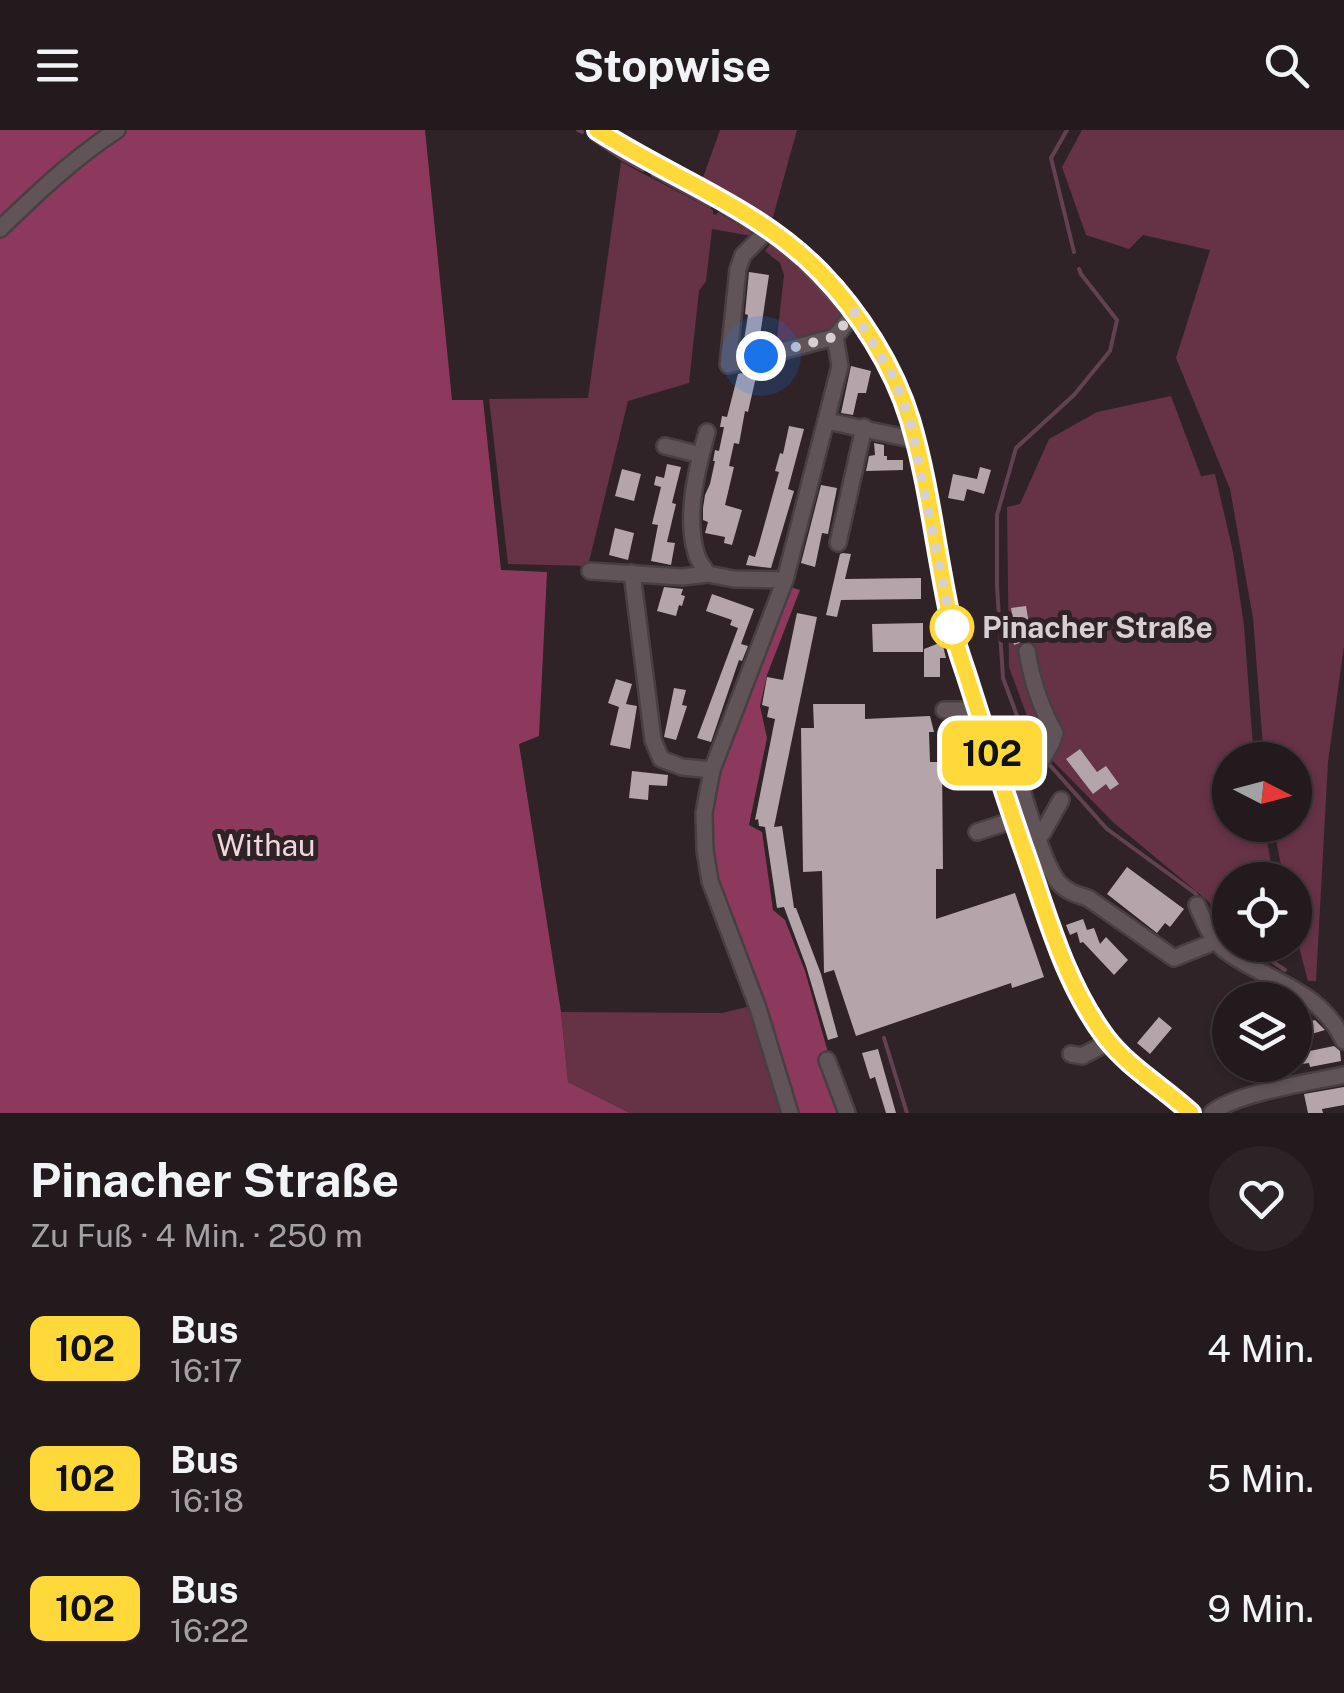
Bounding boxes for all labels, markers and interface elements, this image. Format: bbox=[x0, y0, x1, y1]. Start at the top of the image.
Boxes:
icon: menu bbox=[30, 38, 85, 93]
icon: search bbox=[1259, 38, 1314, 93]
text: Stopwise bbox=[573, 39, 771, 92]
your location bbox=[736, 331, 786, 381]
marker: Pinacher Straße bbox=[931, 606, 973, 648]
place label: Pinacher Straße bbox=[982, 609, 1213, 645]
line badge: 102 bbox=[934, 720, 1050, 786]
text: 102 bbox=[962, 733, 1022, 774]
north arrow bbox=[1212, 742, 1312, 842]
map controls bbox=[1212, 742, 1312, 1082]
park label: Withau bbox=[217, 827, 315, 863]
button: locate bbox=[1212, 862, 1312, 962]
button: layers bbox=[1212, 982, 1312, 1082]
button: heart bbox=[1209, 1146, 1314, 1251]
text: Pinacher Straße bbox=[30, 1151, 399, 1208]
text: Zu Fuß · 4 Min. · 250 m bbox=[30, 1217, 363, 1254]
text: Bus bbox=[170, 1307, 239, 1352]
text: 4 Min. bbox=[1207, 1326, 1314, 1371]
text: 102 bbox=[55, 1328, 115, 1369]
text: 16:17 bbox=[170, 1352, 242, 1389]
text: Bus bbox=[170, 1437, 239, 1482]
text: 5 Min. bbox=[1207, 1456, 1314, 1501]
text: 102 bbox=[55, 1458, 115, 1499]
text: 16:18 bbox=[170, 1482, 244, 1519]
text: Bus bbox=[170, 1567, 239, 1612]
text: 9 Min. bbox=[1207, 1586, 1314, 1631]
text: 102 bbox=[55, 1588, 115, 1629]
text: 16:22 bbox=[170, 1612, 249, 1649]

